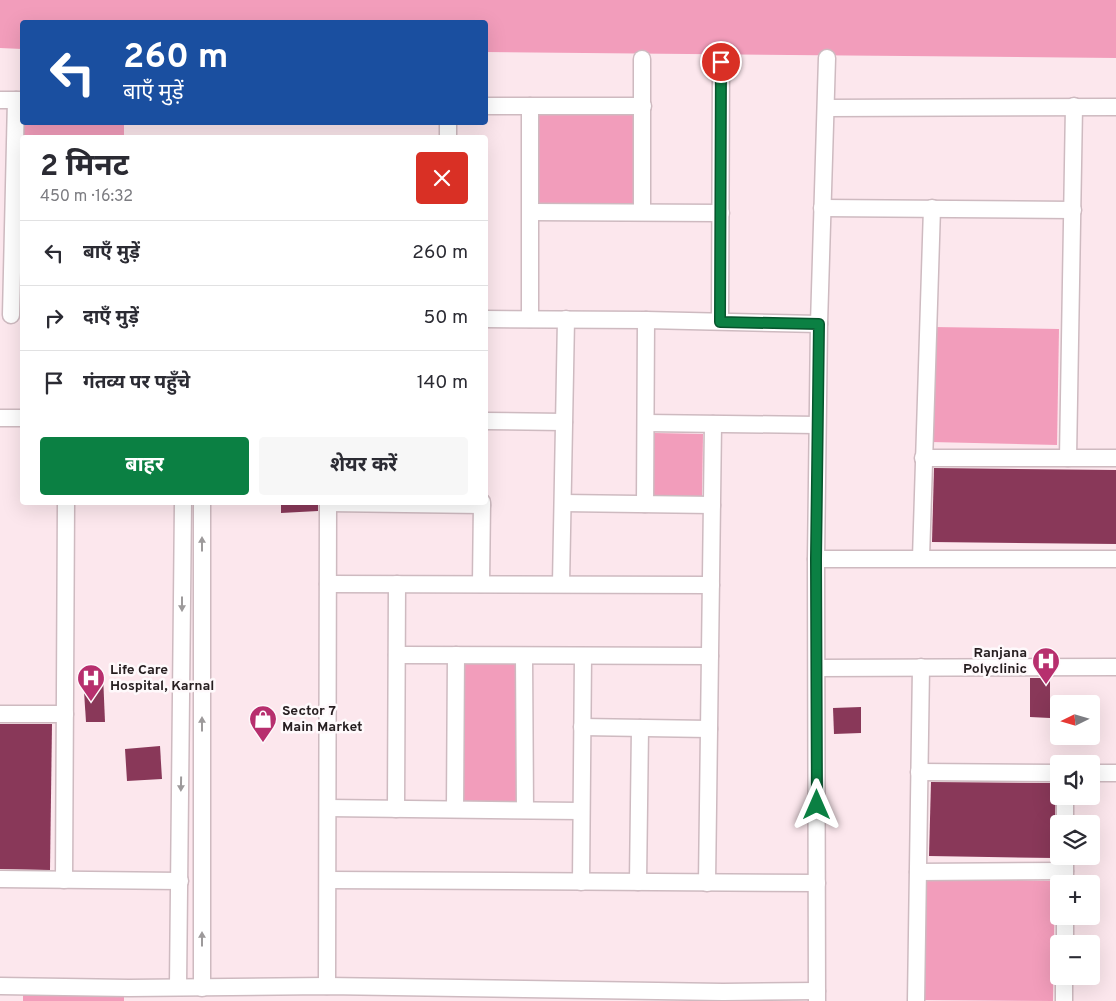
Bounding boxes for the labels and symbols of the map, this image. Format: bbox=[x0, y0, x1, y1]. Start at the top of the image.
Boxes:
pin bbox=[700, 41, 742, 83]
one-way arrow bbox=[198, 536, 206, 552]
one-way arrow bbox=[178, 596, 186, 612]
place label: Ranjana Polyclinic bbox=[963, 645, 1027, 678]
hospital icon: Ranjana Polyclinic bbox=[1031, 646, 1061, 685]
place label: Life Care Hospital, Karnal bbox=[110, 662, 214, 695]
hospital icon: Life Care Hospital, Karnal bbox=[76, 663, 106, 702]
north arrow bbox=[1050, 695, 1100, 745]
place label: Sector 7 Main Market bbox=[282, 703, 363, 736]
shop icon: Sector 7 Main Market bbox=[248, 704, 278, 743]
one-way arrow bbox=[198, 716, 206, 732]
one-way arrow bbox=[177, 776, 185, 792]
position arrow bbox=[790, 778, 842, 830]
one-way arrow bbox=[198, 931, 206, 947]

